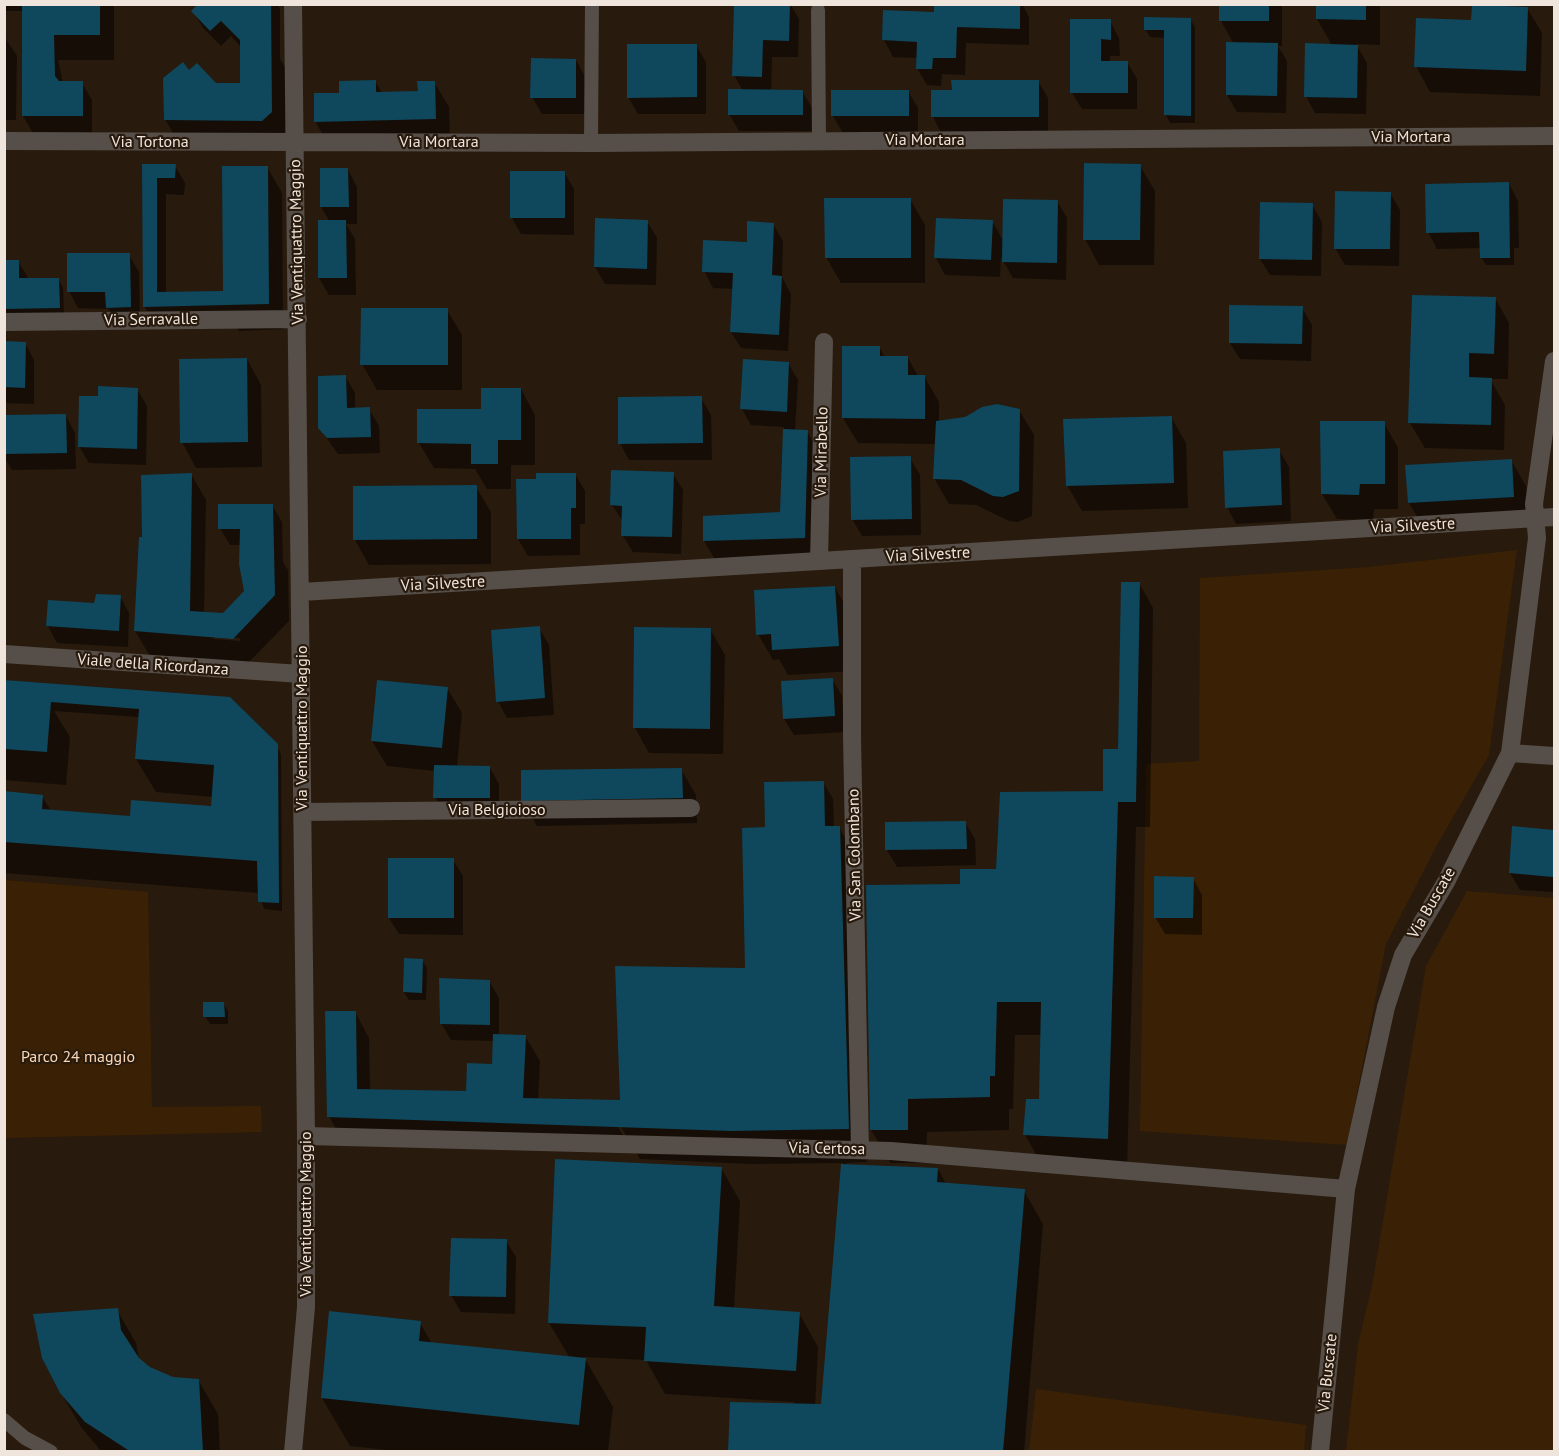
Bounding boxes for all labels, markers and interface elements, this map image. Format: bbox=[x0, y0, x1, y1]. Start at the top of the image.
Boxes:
street label: Via Mortara bbox=[1371, 127, 1451, 147]
street label: Via Mortara bbox=[885, 130, 965, 150]
street label: Via Tortona bbox=[111, 132, 189, 152]
street label: Via Mortara bbox=[399, 132, 479, 152]
street label: Via Ventiquattro Maggio bbox=[286, 159, 308, 325]
street label: Via Serravalle bbox=[104, 310, 198, 330]
street label: Via Mirabello bbox=[812, 407, 832, 497]
street label: Via Silvestre bbox=[1370, 514, 1456, 538]
street label: Via Silvestre bbox=[885, 543, 971, 567]
street label: Via Silvestre bbox=[400, 572, 486, 596]
street label: Via Ventiquattro Maggio bbox=[292, 645, 312, 811]
street label: Viale della Ricordanza bbox=[77, 650, 229, 680]
street label: Via San Colombano bbox=[844, 789, 866, 921]
street label: Via Belgioioso bbox=[448, 800, 546, 820]
street label: Via Buscate bbox=[1404, 864, 1460, 942]
park label: Parco 24 maggio bbox=[21, 1047, 135, 1067]
street label: Via Ventiquattro Maggio bbox=[296, 1131, 316, 1297]
street label: Via Certosa bbox=[788, 1139, 866, 1159]
street label: Via Buscate bbox=[1314, 1333, 1342, 1413]

